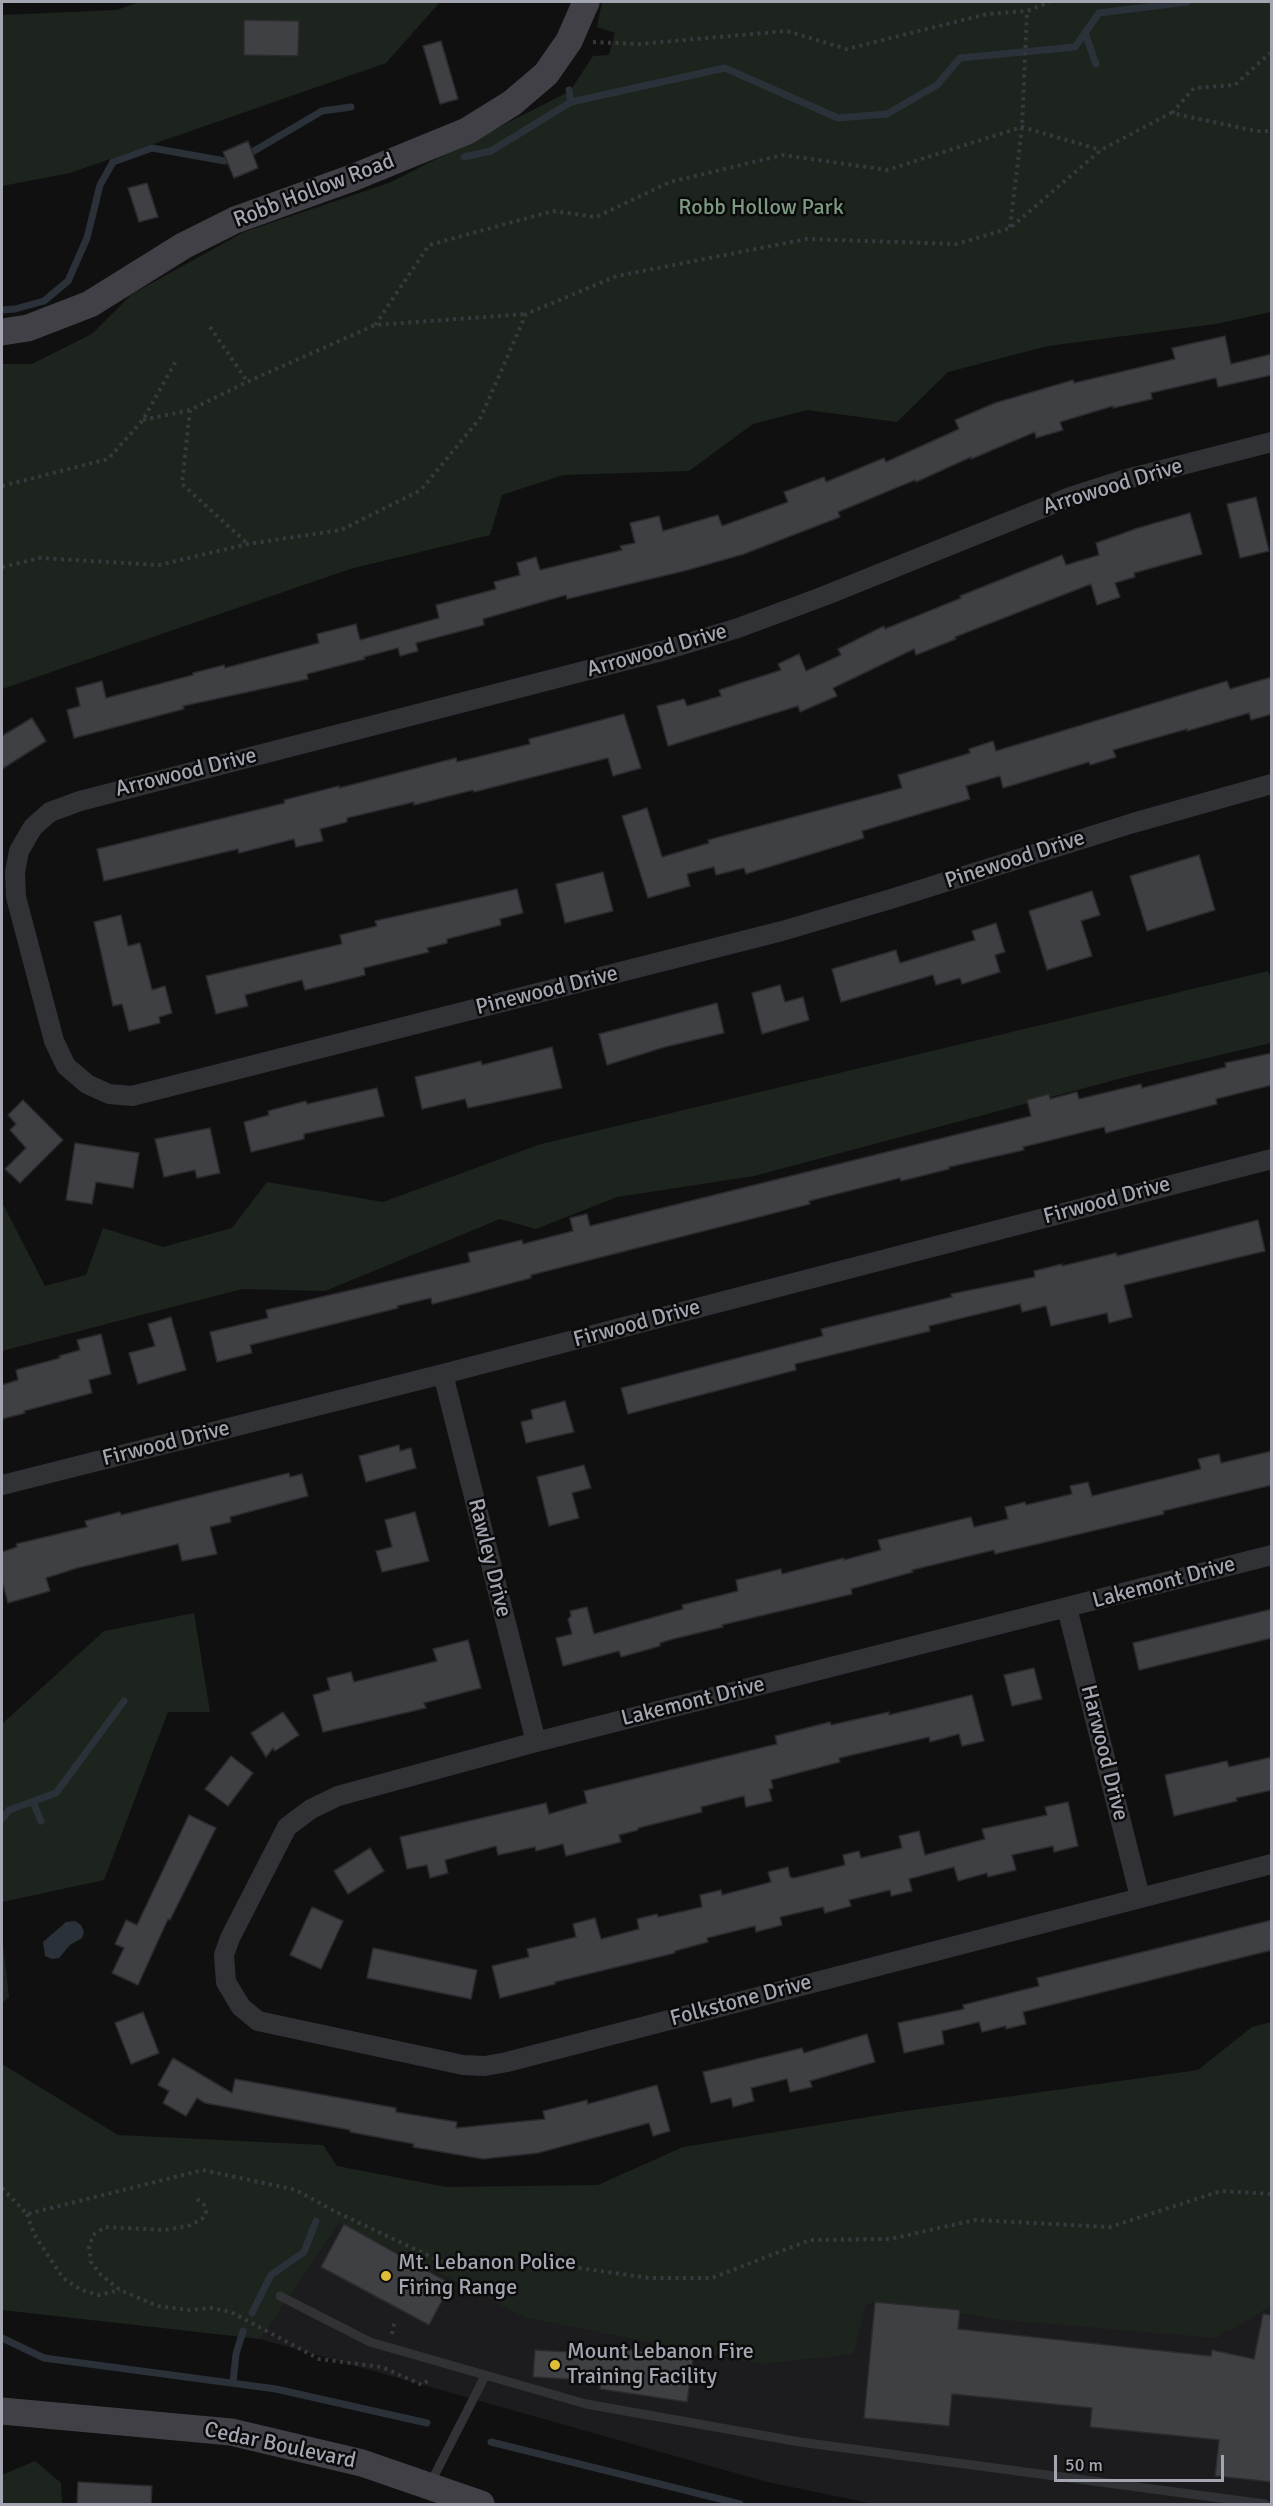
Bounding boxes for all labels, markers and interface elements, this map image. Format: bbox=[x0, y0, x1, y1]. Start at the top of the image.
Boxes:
street label: Robb Hollow Road bbox=[230, 148, 398, 234]
park label: Robb Hollow Park bbox=[678, 195, 844, 221]
street label: Arrowood Drive bbox=[1040, 453, 1186, 521]
street label: Arrowood Drive bbox=[584, 618, 730, 684]
street label: Arrowood Drive bbox=[113, 743, 259, 803]
street label: Pinewood Drive bbox=[942, 825, 1088, 895]
street label: Pinewood Drive bbox=[473, 961, 621, 1021]
street label: Firwood Drive bbox=[1041, 1171, 1173, 1231]
street label: Firwood Drive bbox=[571, 1294, 703, 1354]
street label: Firwood Drive bbox=[100, 1415, 232, 1473]
street label: Rawley Drive bbox=[462, 1496, 516, 1620]
street label: Lakemont Drive bbox=[1090, 1551, 1238, 1615]
street label: Lakemont Drive bbox=[619, 1671, 767, 1733]
street label: Harwood Drive bbox=[1074, 1682, 1134, 1824]
street label: Folkstone Drive bbox=[667, 1969, 815, 2033]
place label: Mt. Lebanon Police Firing Range bbox=[398, 2250, 576, 2302]
marker: Mt. Lebanon Police Firing Range bbox=[379, 2269, 393, 2283]
place label: Mount Lebanon Fire Training Facility bbox=[567, 2339, 754, 2390]
marker: Mount Lebanon Fire Training Facility bbox=[548, 2358, 562, 2372]
street label: Cedar Boulevard bbox=[202, 2417, 358, 2475]
scale bar bbox=[1057, 2443, 1226, 2481]
text: 50 m bbox=[1065, 2454, 1103, 2476]

